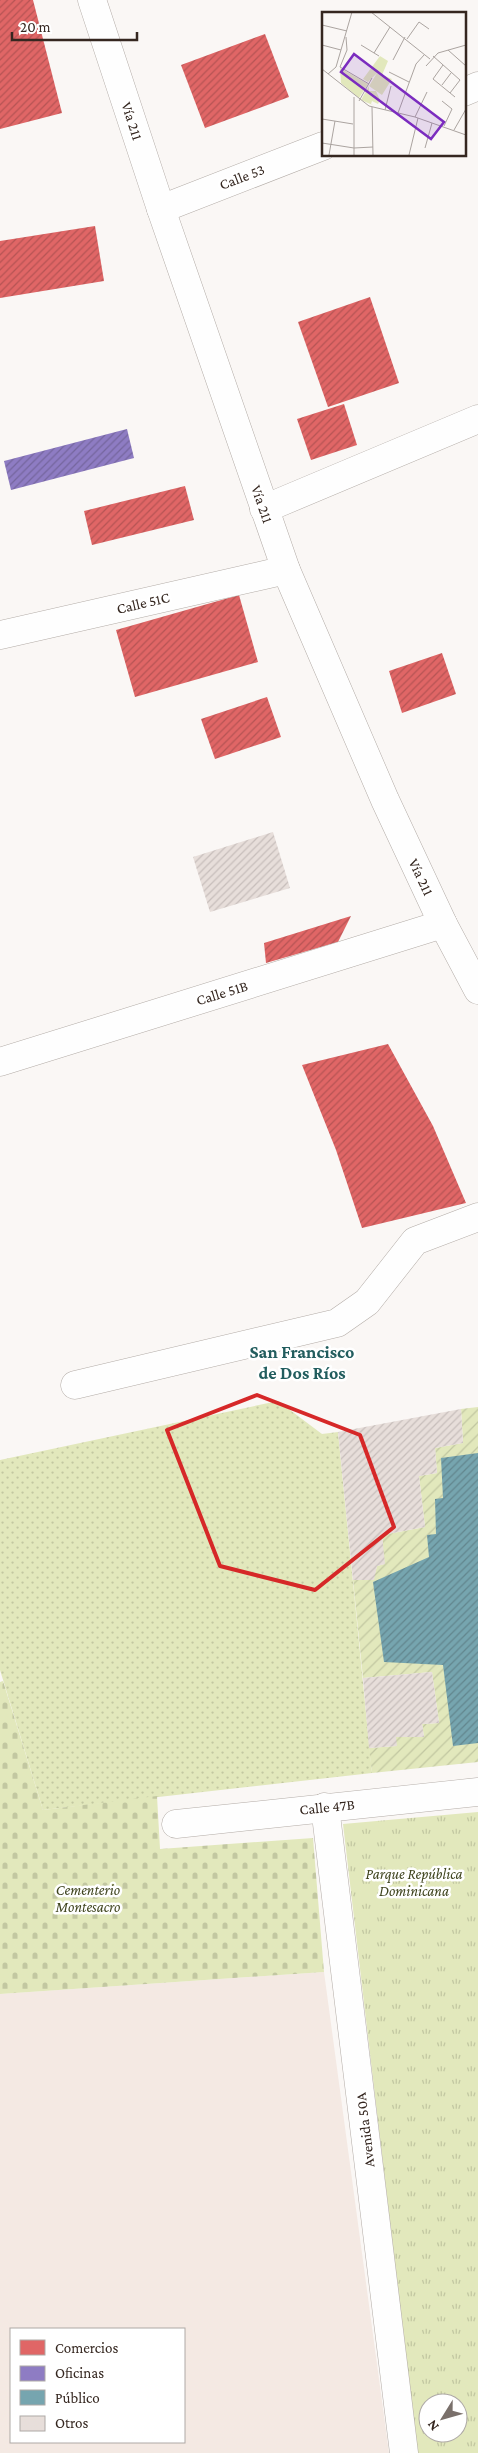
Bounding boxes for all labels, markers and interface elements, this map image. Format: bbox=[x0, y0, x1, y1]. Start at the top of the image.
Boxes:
scale bar bbox=[12, 10, 138, 42]
inset map bbox=[322, 12, 466, 156]
text: 20 m bbox=[20, 19, 51, 35]
street label: Vía 211 bbox=[118, 100, 146, 142]
street label: Calle 53 bbox=[217, 161, 267, 193]
street label: Vía 211 bbox=[248, 483, 276, 525]
street label: Calle 51C bbox=[115, 589, 171, 617]
street label: Vía 211 bbox=[405, 856, 437, 898]
street label: Calle 51B bbox=[194, 978, 250, 1008]
district label: San Francisco de Dos Ríos bbox=[250, 1342, 354, 1383]
street label: Calle 47B bbox=[299, 1796, 355, 1818]
park label: Parque República Dominicana bbox=[365, 1866, 463, 1899]
park label: Cementerio Montesacro bbox=[55, 1882, 120, 1915]
street label: Avenida 50A bbox=[352, 2091, 378, 2168]
legend bbox=[10, 2328, 185, 2443]
text: Comercios bbox=[55, 2340, 118, 2356]
text: Oficinas bbox=[55, 2365, 104, 2381]
text: Público bbox=[55, 2390, 100, 2406]
north arrow bbox=[418, 2393, 468, 2443]
text: Otros bbox=[55, 2415, 88, 2431]
text: N bbox=[423, 2417, 442, 2434]

